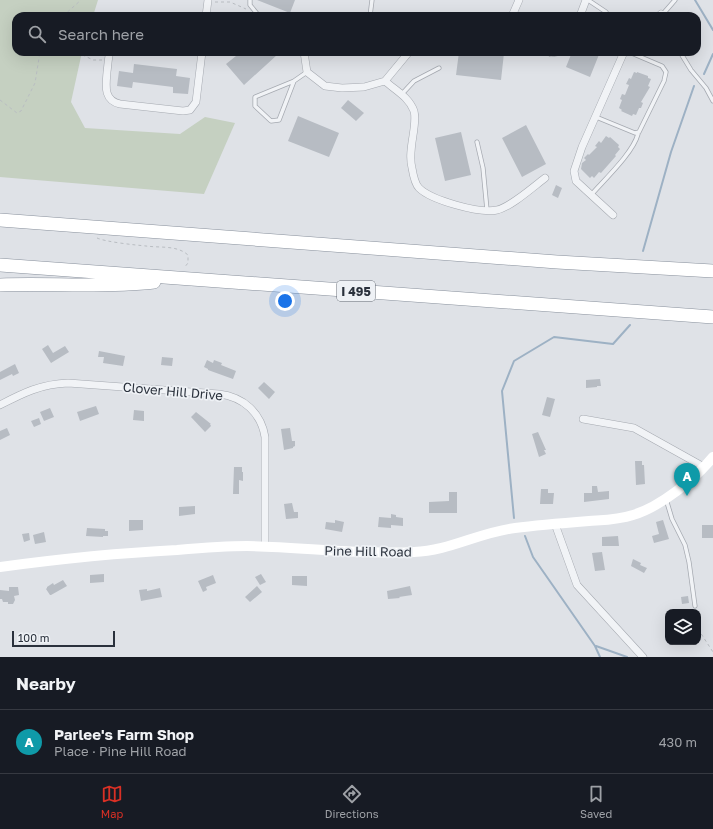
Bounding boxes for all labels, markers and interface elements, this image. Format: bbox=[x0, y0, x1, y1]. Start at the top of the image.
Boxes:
search box bbox=[12, 12, 701, 56]
icon: search bbox=[26, 23, 48, 45]
text: Search here bbox=[58, 25, 144, 43]
road number: I 495 bbox=[337, 281, 375, 301]
your location bbox=[275, 291, 295, 311]
street label: Clover Hill Drive bbox=[122, 379, 224, 403]
pin: A bbox=[674, 463, 700, 496]
street label: Pine Hill Road bbox=[324, 542, 412, 560]
map controls bbox=[665, 609, 701, 645]
button: layers bbox=[665, 609, 701, 645]
scale bar bbox=[12, 629, 115, 648]
text: 100 m bbox=[18, 631, 49, 644]
text: Nearby bbox=[16, 673, 76, 694]
text: Parlee's Farm Shop bbox=[54, 725, 194, 743]
text: A bbox=[24, 734, 34, 750]
text: 430 m bbox=[659, 734, 697, 750]
text: Place · Pine Hill Road bbox=[54, 743, 187, 759]
tab: Map bbox=[101, 783, 123, 820]
tab: Directions bbox=[325, 783, 379, 820]
tab: Saved bbox=[580, 783, 612, 820]

